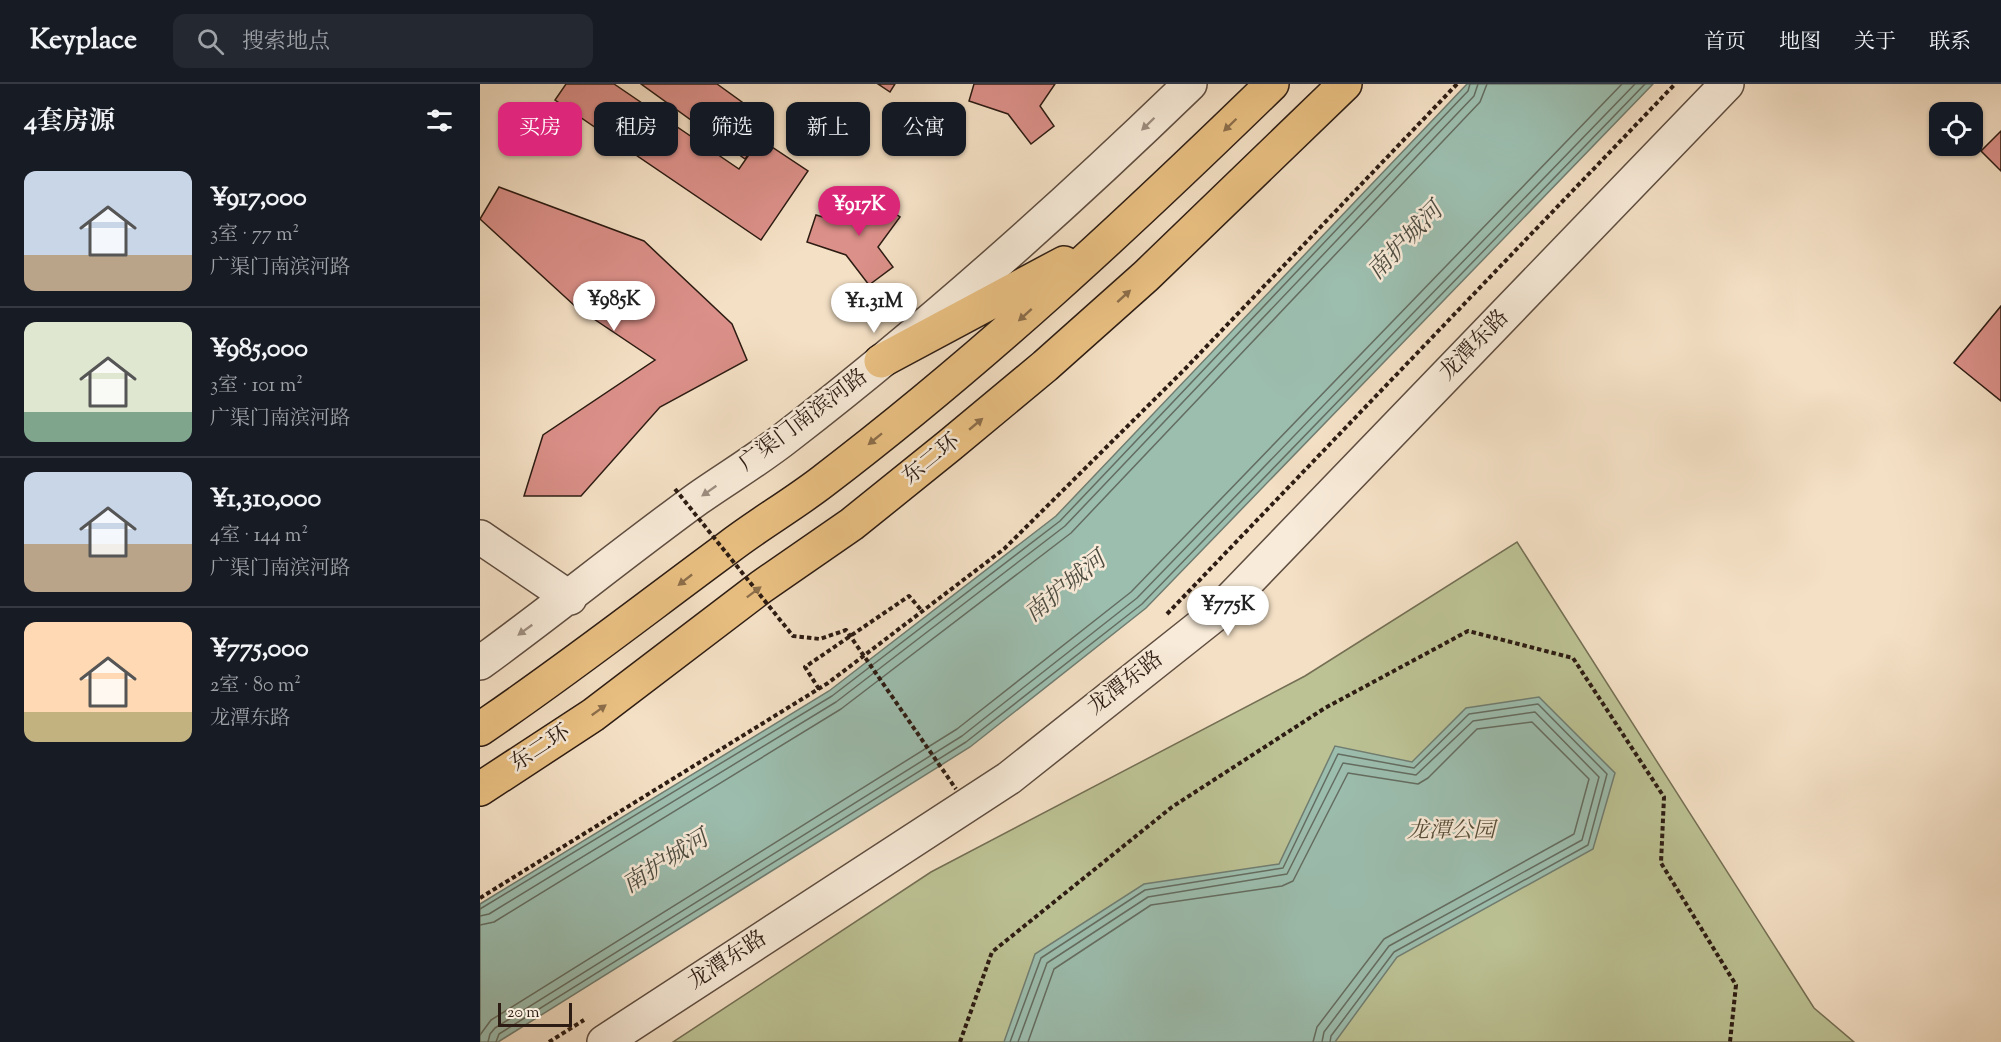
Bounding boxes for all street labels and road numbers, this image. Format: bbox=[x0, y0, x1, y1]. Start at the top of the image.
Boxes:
street label: 龙潭东路 bbox=[1433, 303, 1517, 389]
street label: 广渠门南滨河路 bbox=[733, 362, 875, 480]
street label: 东二环 bbox=[896, 427, 968, 493]
street label: 龙潭东路 bbox=[1081, 644, 1171, 724]
street label: 东二环 bbox=[505, 718, 577, 780]
street label: 龙潭东路 bbox=[682, 924, 774, 998]

